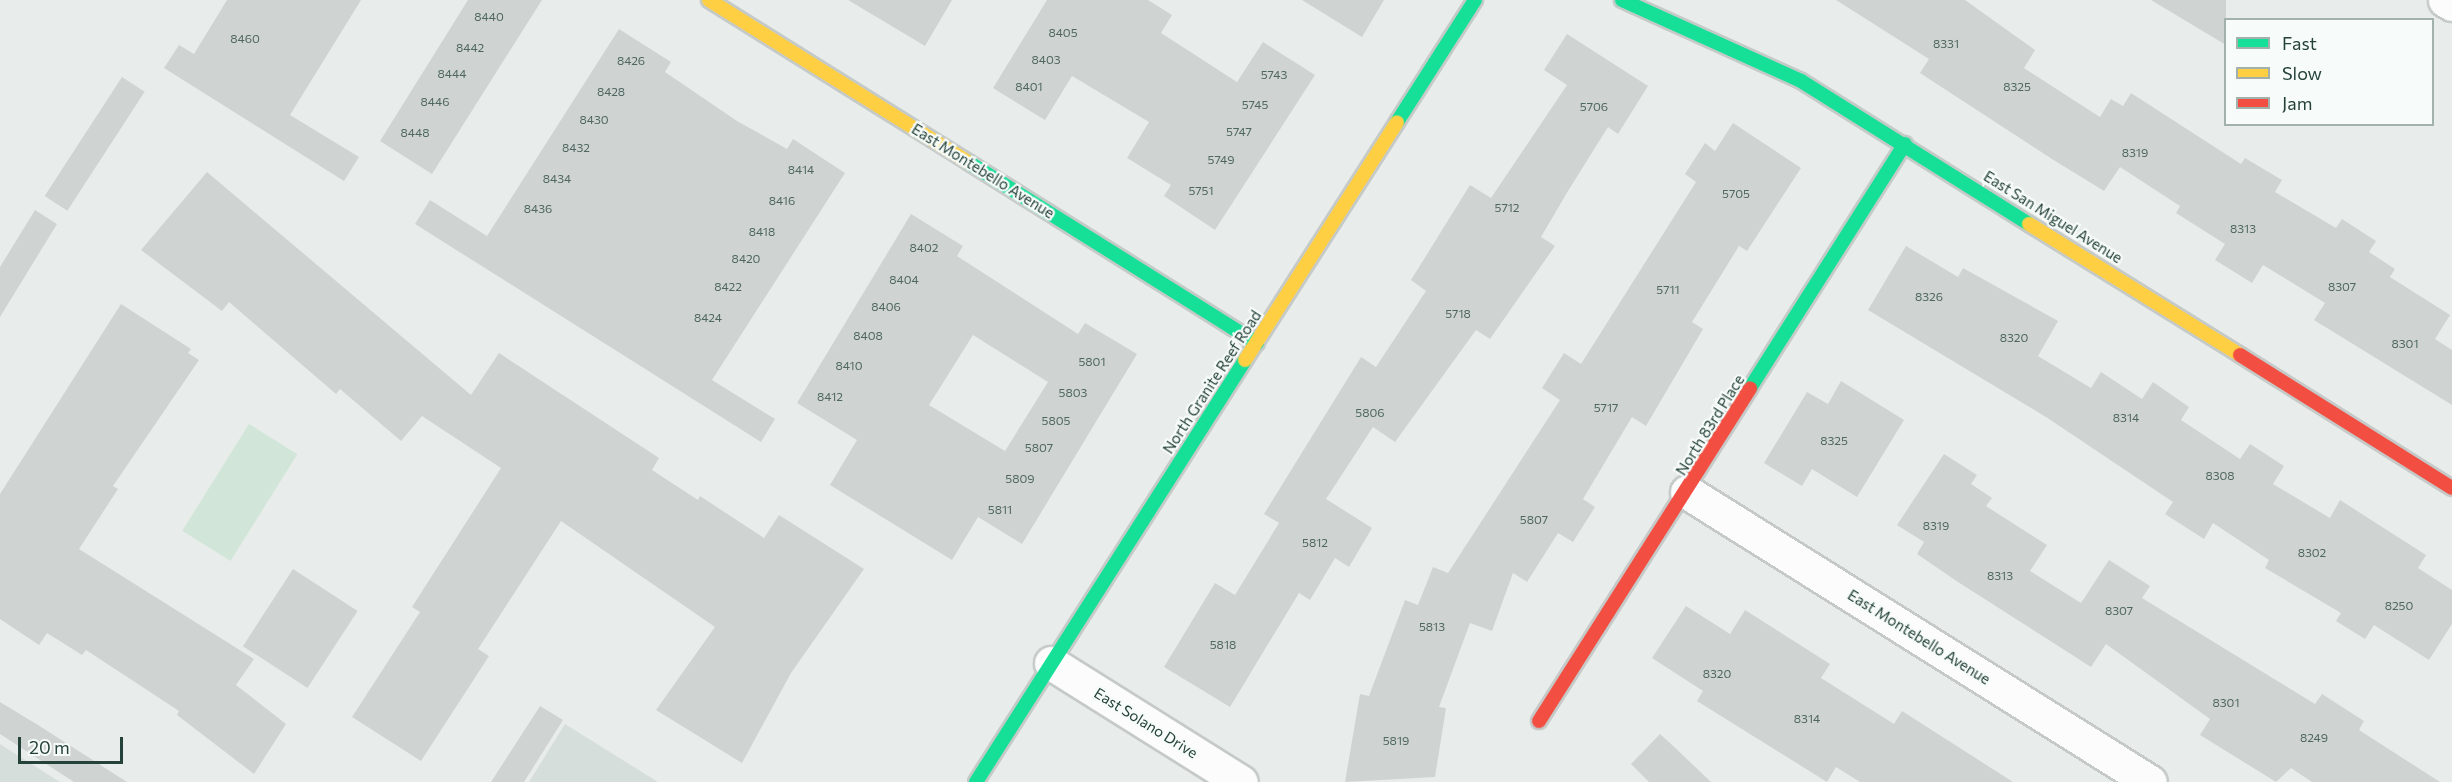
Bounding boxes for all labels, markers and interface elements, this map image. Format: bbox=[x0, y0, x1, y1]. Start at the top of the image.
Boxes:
house number: 8440 bbox=[474, 10, 504, 24]
legend bbox=[2224, 18, 2434, 126]
house number: 8405 bbox=[1048, 26, 1078, 40]
house number: 8460 bbox=[230, 32, 260, 46]
text: Fast bbox=[2282, 32, 2317, 54]
house number: 8331 bbox=[1933, 37, 1959, 51]
house number: 8442 bbox=[456, 41, 484, 55]
house number: 8403 bbox=[1031, 53, 1061, 67]
house number: 8426 bbox=[617, 54, 645, 68]
text: Slow bbox=[2282, 62, 2322, 84]
house number: 8444 bbox=[438, 67, 466, 81]
house number: 5743 bbox=[1261, 68, 1287, 82]
house number: 8401 bbox=[1015, 80, 1043, 94]
house number: 8325 bbox=[2003, 80, 2031, 94]
house number: 8428 bbox=[597, 85, 625, 99]
text: Jam bbox=[2282, 92, 2312, 114]
house number: 8446 bbox=[421, 95, 449, 109]
house number: 5745 bbox=[1242, 98, 1268, 112]
house number: 5706 bbox=[1580, 100, 1608, 114]
house number: 8430 bbox=[579, 113, 609, 127]
street label: East Montebello Avenue bbox=[908, 120, 1058, 222]
house number: 5747 bbox=[1226, 125, 1252, 139]
house number: 8448 bbox=[401, 126, 429, 140]
house number: 8432 bbox=[562, 141, 590, 155]
house number: 8319 bbox=[2122, 146, 2148, 160]
house number: 5749 bbox=[1208, 153, 1234, 167]
house number: 8414 bbox=[788, 163, 814, 177]
street label: East San Miguel Avenue bbox=[1980, 167, 2126, 267]
house number: 8434 bbox=[543, 172, 571, 186]
house number: 5751 bbox=[1188, 184, 1214, 198]
house number: 5705 bbox=[1722, 187, 1750, 201]
house number: 8416 bbox=[769, 194, 795, 208]
house number: 5712 bbox=[1494, 201, 1520, 215]
house number: 8436 bbox=[524, 202, 552, 216]
house number: 8313 bbox=[2230, 222, 2256, 236]
house number: 8418 bbox=[749, 225, 775, 239]
house number: 8402 bbox=[910, 241, 938, 255]
house number: 8420 bbox=[732, 252, 760, 266]
house number: 8404 bbox=[889, 273, 919, 287]
house number: 8422 bbox=[714, 280, 742, 294]
house number: 8307 bbox=[2328, 280, 2356, 294]
house number: 5711 bbox=[1656, 283, 1680, 297]
house number: 8326 bbox=[1915, 290, 1943, 304]
house number: 8406 bbox=[871, 300, 901, 314]
street label: North Granite Reef Road bbox=[1159, 307, 1265, 457]
house number: 5718 bbox=[1445, 307, 1471, 321]
house number: 8424 bbox=[694, 311, 722, 325]
house number: 8408 bbox=[853, 329, 883, 343]
house number: 8320 bbox=[2000, 331, 2028, 345]
house number: 8301 bbox=[2391, 337, 2419, 351]
house number: 5801 bbox=[1078, 355, 1106, 369]
house number: 8410 bbox=[835, 359, 863, 373]
street label: North 83rd Place bbox=[1672, 371, 1748, 479]
house number: 5803 bbox=[1059, 386, 1087, 400]
house number: 8412 bbox=[817, 390, 843, 404]
house number: 5717 bbox=[1594, 401, 1618, 415]
house number: 5806 bbox=[1355, 406, 1385, 420]
house number: 8314 bbox=[2113, 411, 2139, 425]
house number: 5805 bbox=[1042, 414, 1070, 428]
house number: 8325 bbox=[1820, 434, 1848, 448]
house number: 5807 bbox=[1025, 441, 1053, 455]
house number: 8308 bbox=[2205, 469, 2235, 483]
house number: 5809 bbox=[1005, 472, 1035, 486]
house number: 5811 bbox=[988, 503, 1012, 517]
house number: 5807 bbox=[1520, 513, 1548, 527]
house number: 8319 bbox=[1923, 519, 1949, 533]
house number: 5812 bbox=[1302, 536, 1328, 550]
house number: 8302 bbox=[2298, 546, 2326, 560]
house number: 8313 bbox=[1987, 569, 2013, 583]
street label: East Montebello Avenue bbox=[1844, 586, 1994, 688]
house number: 8250 bbox=[2385, 599, 2413, 613]
house number: 8307 bbox=[2105, 604, 2133, 618]
house number: 5813 bbox=[1419, 620, 1445, 634]
house number: 5818 bbox=[1210, 638, 1236, 652]
house number: 8320 bbox=[1703, 667, 1731, 681]
street label: East Solano Drive bbox=[1091, 684, 1201, 762]
house number: 8301 bbox=[2212, 696, 2240, 710]
house number: 8314 bbox=[1794, 712, 1820, 726]
scale bar bbox=[21, 725, 126, 763]
house number: 8249 bbox=[2300, 731, 2328, 745]
house number: 5819 bbox=[1383, 734, 1409, 748]
text: 20 m bbox=[29, 736, 70, 758]

